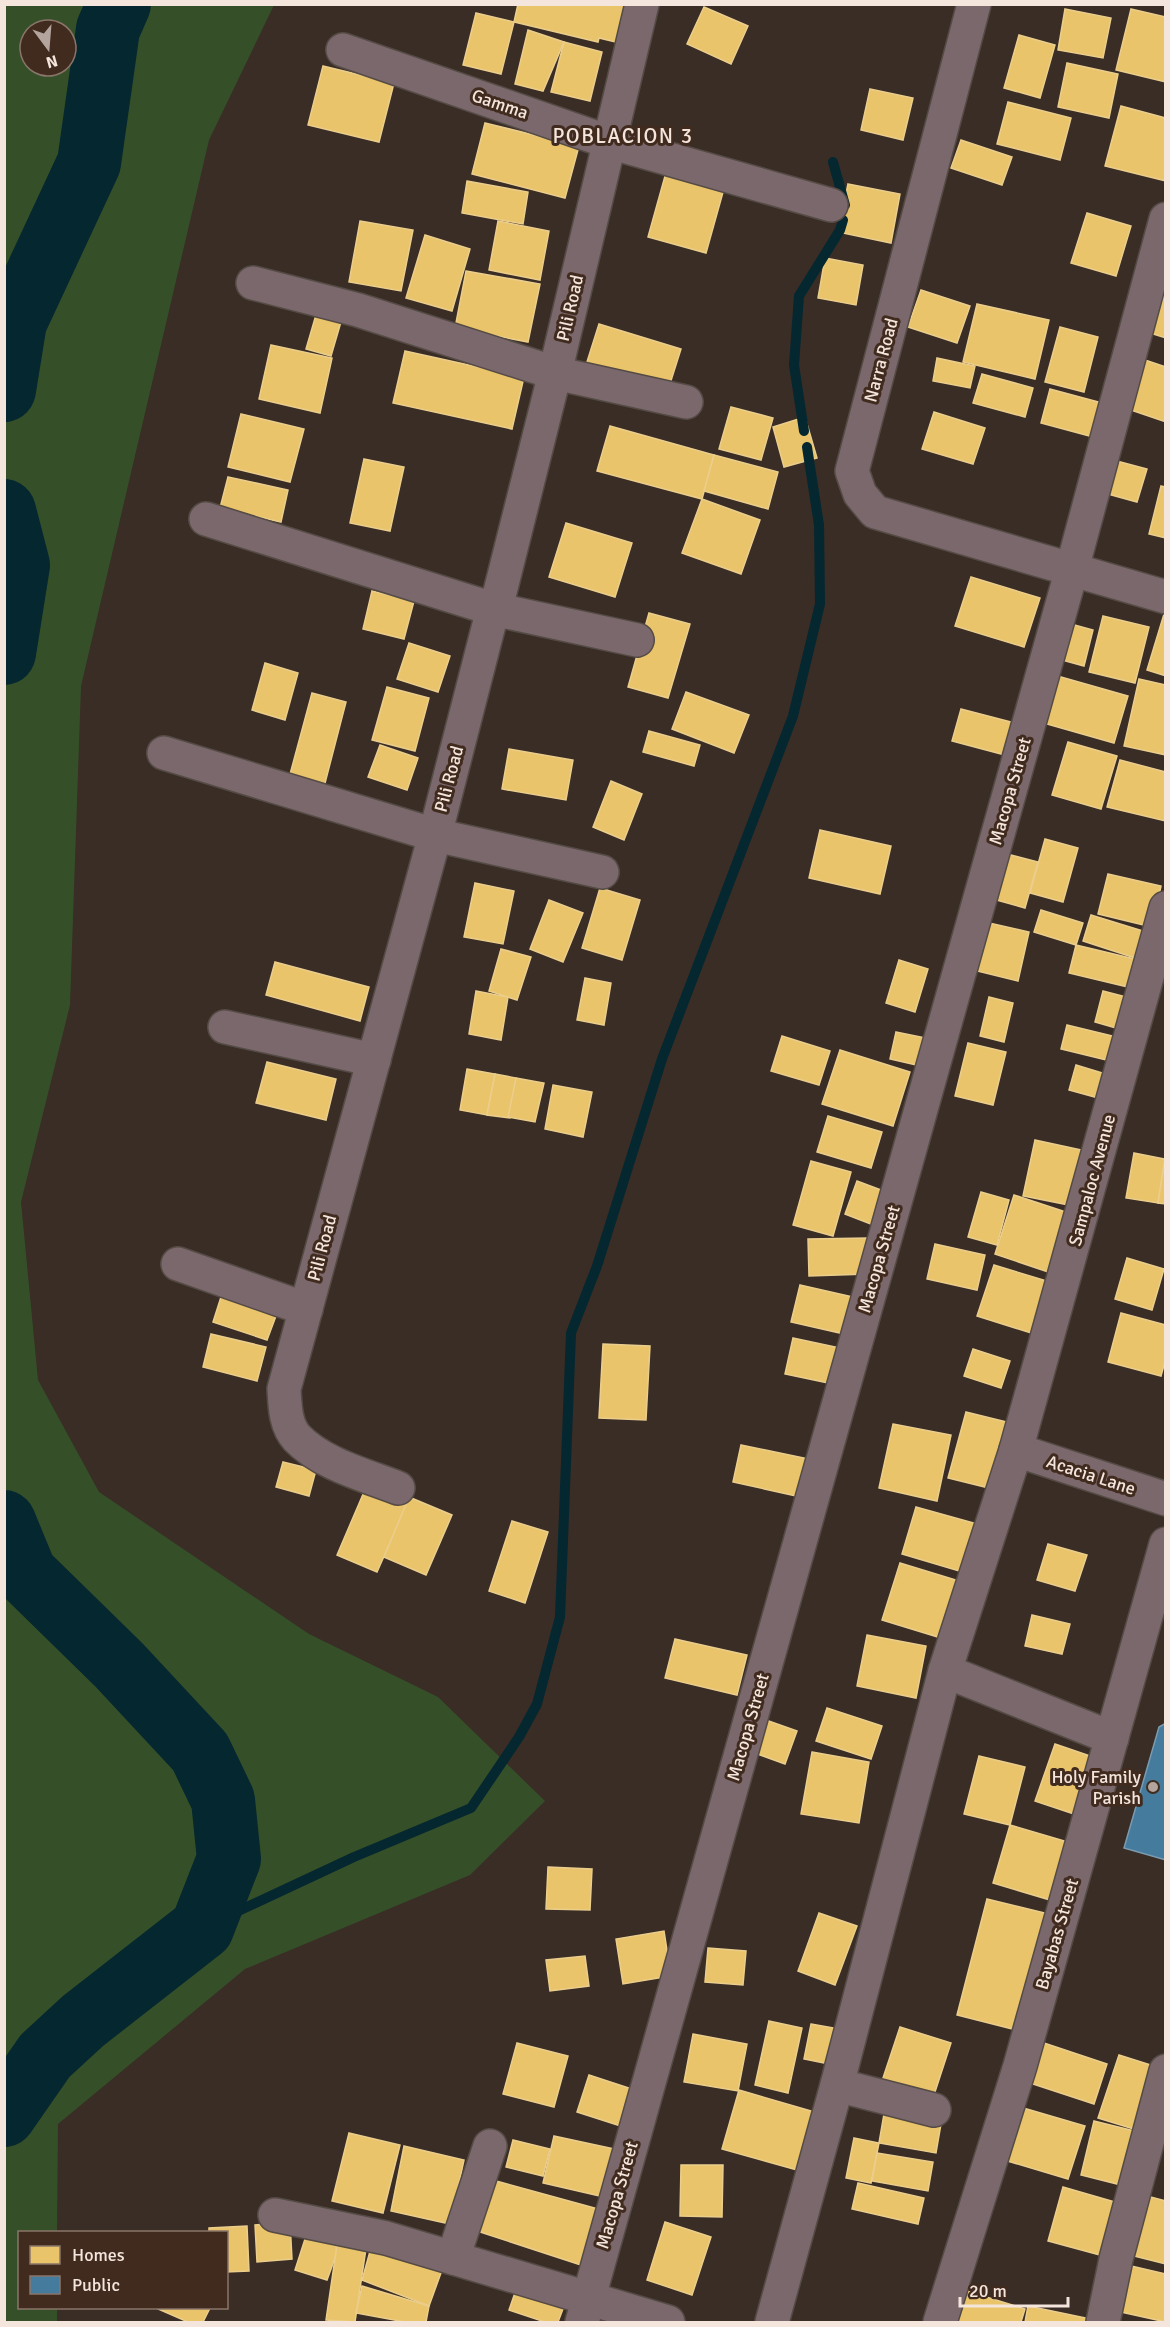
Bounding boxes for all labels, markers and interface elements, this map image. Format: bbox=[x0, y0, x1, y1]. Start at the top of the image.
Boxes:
north arrow bbox=[18, 18, 78, 78]
text: N bbox=[44, 50, 60, 73]
street label: Gamma bbox=[469, 84, 531, 124]
district label: POBLACION 3 bbox=[552, 123, 694, 149]
street label: Pili Road bbox=[552, 273, 588, 343]
street label: Narra Road bbox=[859, 316, 903, 404]
street label: Macopa Street bbox=[984, 735, 1036, 847]
street label: Pili Road bbox=[430, 743, 468, 815]
street label: Sampaloc Avenue bbox=[1064, 1112, 1120, 1248]
street label: Macopa Street bbox=[853, 1203, 905, 1315]
street label: Pili Road bbox=[303, 1212, 341, 1284]
street label: Acacia Lane bbox=[1044, 1450, 1138, 1500]
street label: Macopa Street bbox=[722, 1671, 774, 1783]
place label: Holy Family Parish bbox=[1051, 1766, 1142, 1809]
marker: Holy Family Parish bbox=[1146, 1780, 1160, 1794]
street label: Bayabas Street bbox=[1031, 1876, 1083, 1992]
street label: Macopa Street bbox=[591, 2139, 643, 2251]
legend bbox=[18, 2231, 228, 2309]
text: Homes bbox=[72, 2244, 125, 2266]
scale bar bbox=[960, 2270, 1068, 2308]
text: Public bbox=[72, 2274, 120, 2296]
text: 20 m bbox=[969, 2280, 1007, 2302]

